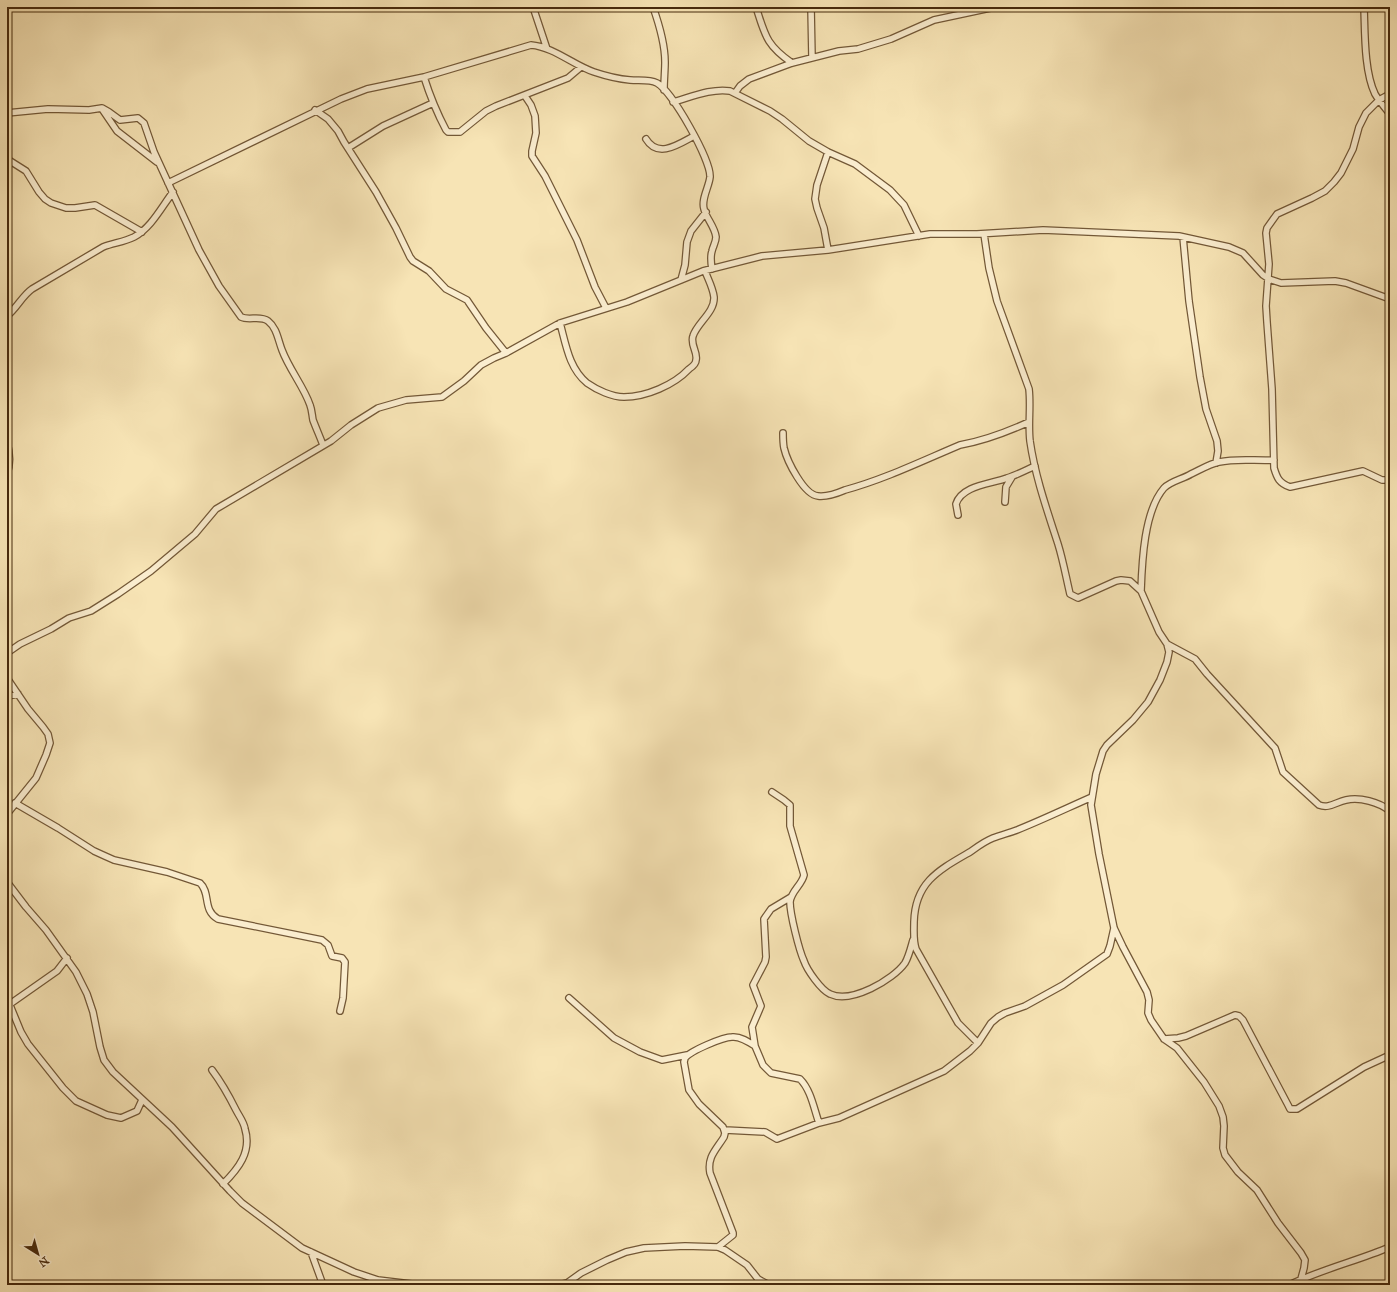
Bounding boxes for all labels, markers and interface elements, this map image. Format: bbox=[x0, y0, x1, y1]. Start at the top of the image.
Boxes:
north arrow bbox=[18, 1234, 58, 1274]
text: N bbox=[36, 1254, 51, 1270]

